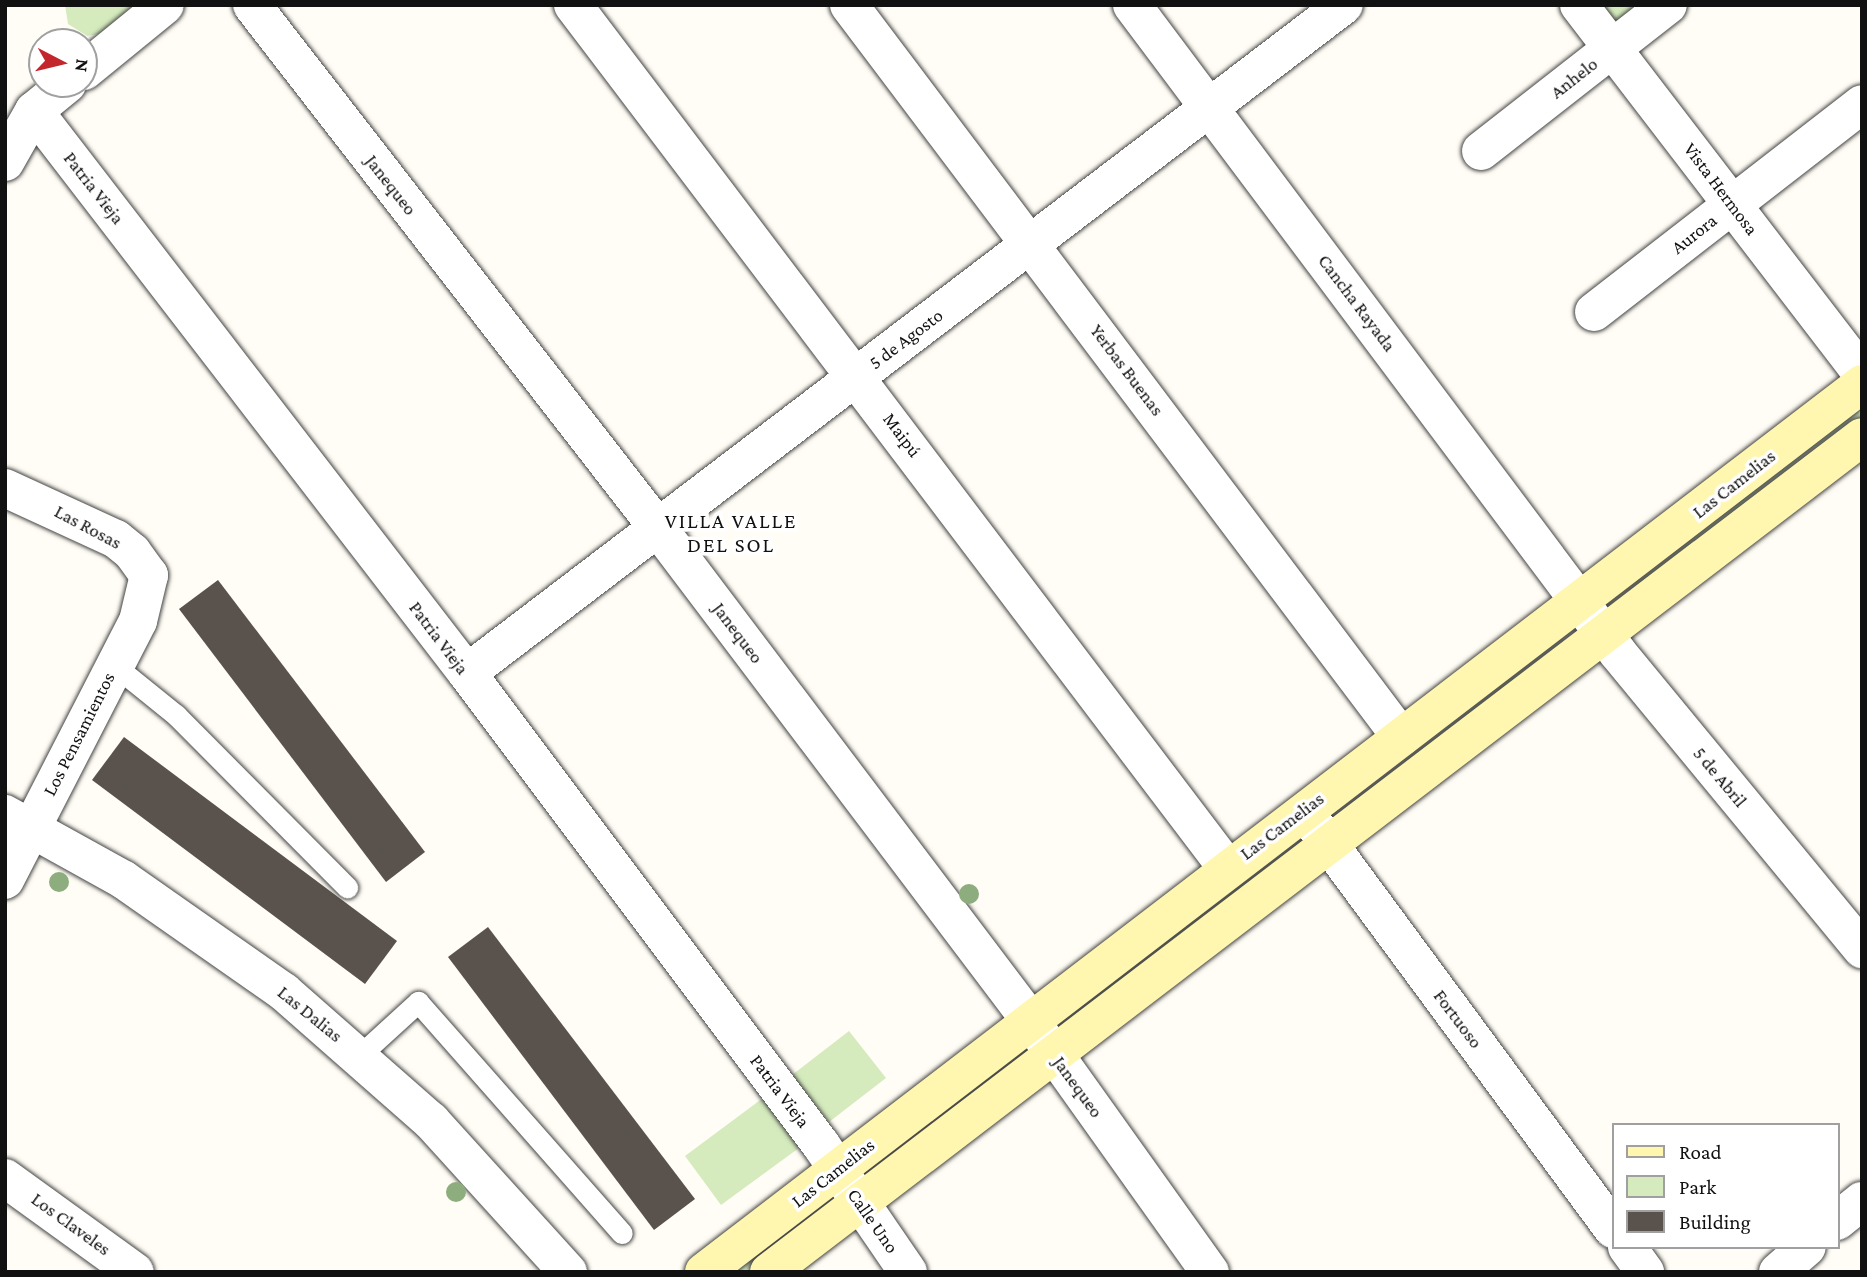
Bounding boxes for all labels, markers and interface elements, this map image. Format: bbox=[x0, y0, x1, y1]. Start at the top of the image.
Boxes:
north arrow bbox=[28, 28, 98, 98]
street label: Anhelo bbox=[1546, 52, 1602, 104]
text: N bbox=[71, 58, 94, 73]
street label: Vista Hermosa bbox=[1679, 138, 1763, 240]
street label: Patria Vieja bbox=[59, 147, 129, 229]
street label: Janequeo bbox=[360, 150, 422, 220]
street label: Aurora bbox=[1667, 209, 1721, 259]
street label: Cancha Rayada bbox=[1313, 250, 1401, 356]
street label: 5 de Agosto bbox=[865, 304, 947, 374]
street label: Yerbas Buenas bbox=[1085, 320, 1169, 420]
street label: Maipú bbox=[878, 408, 926, 462]
street label: Las Camelias bbox=[1688, 445, 1780, 523]
street label: Las Rosas bbox=[51, 500, 125, 554]
district label: VILLA VALLE DEL SOL bbox=[666, 508, 796, 558]
street label: Patria Vieja bbox=[404, 597, 474, 679]
street label: Janequeo bbox=[708, 598, 768, 668]
street label: Los Pensamientos bbox=[38, 668, 120, 800]
street label: 5 de Abril bbox=[1688, 742, 1752, 812]
street label: Las Camelias bbox=[1236, 787, 1328, 865]
street label: Las Dalias bbox=[273, 981, 347, 1047]
street label: Fortuoso bbox=[1428, 985, 1488, 1053]
street label: Patria Vieja bbox=[745, 1050, 815, 1132]
street label: Janequeo bbox=[1048, 1052, 1108, 1122]
legend bbox=[1612, 1123, 1839, 1249]
street label: Las Camelias bbox=[787, 1134, 879, 1212]
text: Road bbox=[1679, 1140, 1722, 1164]
text: Park bbox=[1679, 1175, 1716, 1199]
street label: Calle Uno bbox=[843, 1184, 903, 1258]
street label: Los Claveles bbox=[27, 1188, 115, 1260]
text: Building bbox=[1679, 1210, 1751, 1234]

